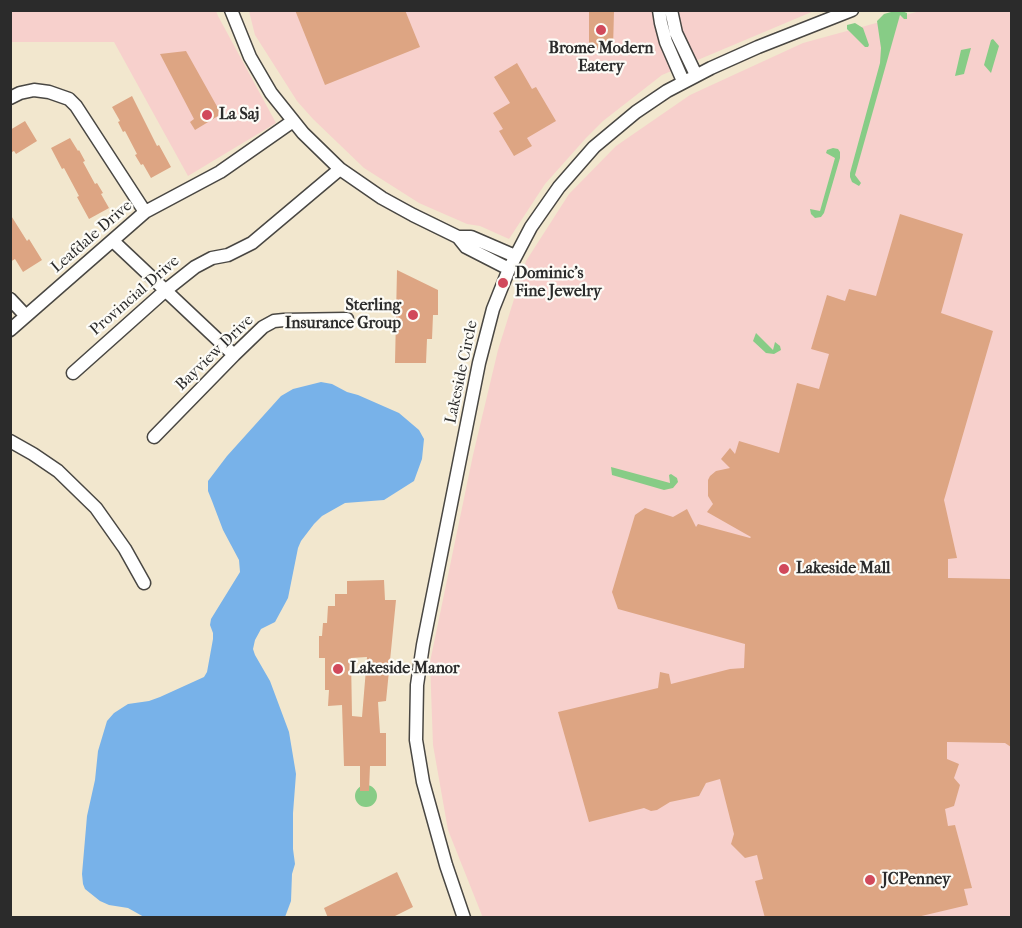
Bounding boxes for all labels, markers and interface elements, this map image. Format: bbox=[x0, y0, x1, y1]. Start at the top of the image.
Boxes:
marker: Brome Modern Eatery bbox=[594, 23, 608, 37]
place label: Brome Modern Eatery bbox=[548, 39, 654, 77]
place label: La Saj bbox=[219, 105, 259, 125]
marker: La Saj bbox=[200, 108, 214, 122]
street label: Leafdale Drive bbox=[48, 197, 136, 277]
street label: Provincial Drive bbox=[86, 252, 184, 340]
place label: Dominic's Fine Jewelry bbox=[515, 264, 602, 302]
marker: Dominic's Fine Jewelry bbox=[496, 276, 510, 290]
place label: Sterling Insurance Group bbox=[285, 296, 401, 334]
marker: Sterling Insurance Group bbox=[406, 308, 420, 322]
street label: Bayview Drive bbox=[172, 311, 258, 395]
street label: Lakeside Circle bbox=[442, 319, 482, 425]
place label: Lakeside Mall bbox=[796, 559, 890, 579]
marker: Lakeside Mall bbox=[777, 562, 791, 576]
place label: Lakeside Manor bbox=[350, 659, 460, 679]
marker: Lakeside Manor bbox=[331, 662, 345, 676]
place label: JCPenney bbox=[882, 870, 951, 890]
marker: JCPenney bbox=[863, 873, 877, 887]

